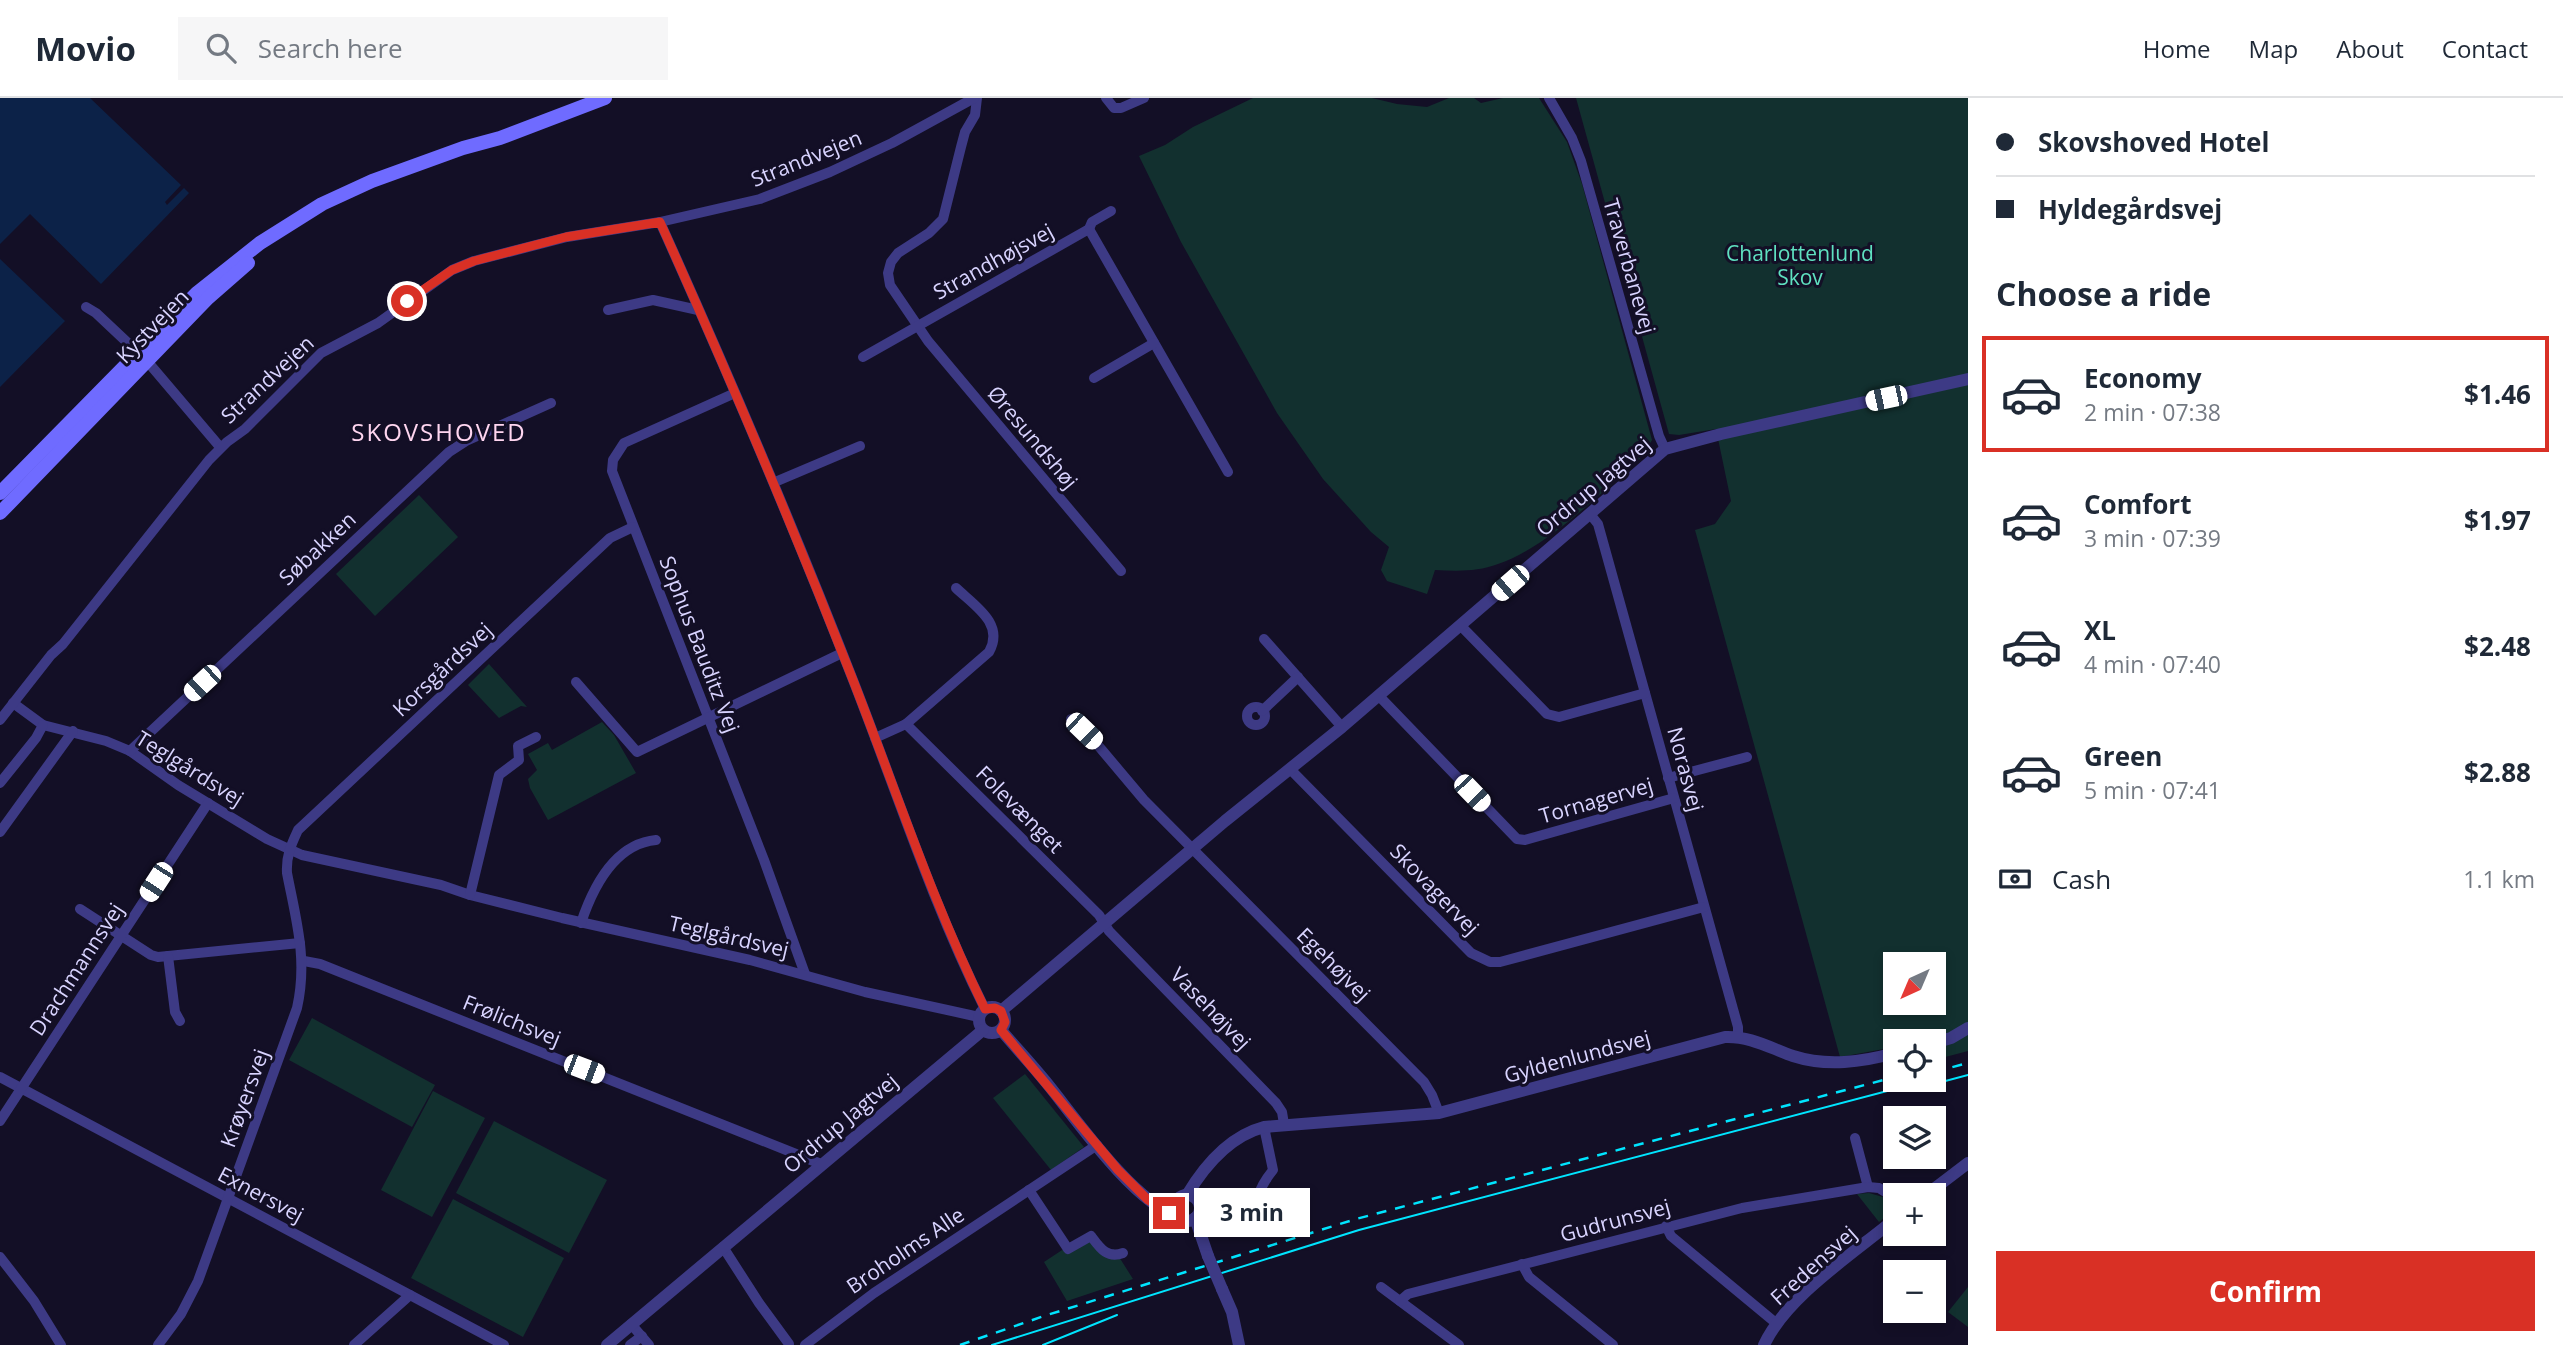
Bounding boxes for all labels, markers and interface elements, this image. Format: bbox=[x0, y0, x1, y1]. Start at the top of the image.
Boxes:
search box bbox=[178, 17, 668, 80]
text: Movio bbox=[35, 26, 136, 71]
icon: search bbox=[202, 29, 240, 67]
text: Search here bbox=[258, 30, 403, 66]
text: Home bbox=[2143, 32, 2211, 65]
text: Map bbox=[2249, 32, 2298, 65]
text: About bbox=[2336, 32, 2404, 65]
text: Contact bbox=[2442, 32, 2528, 65]
street label: Strandvejen bbox=[746, 123, 866, 193]
text: Skovshoved Hotel bbox=[2038, 124, 2269, 160]
text: Hyldegårdsvej bbox=[2038, 191, 2222, 227]
street label: Traverbanevej bbox=[1597, 195, 1663, 337]
street label: Strandhøjsvej bbox=[928, 216, 1058, 306]
park label: Charlottenlund Skov bbox=[1726, 239, 1874, 291]
text: Choose a ride bbox=[1996, 272, 2211, 315]
street label: Kystvejen bbox=[110, 283, 194, 369]
route start bbox=[391, 285, 423, 317]
street label: Strandvejen bbox=[215, 329, 319, 429]
text: Economy bbox=[2084, 360, 2202, 396]
icon: car bbox=[2000, 363, 2063, 426]
text: $1.46 bbox=[2464, 376, 2531, 412]
street label: Øresundshøj bbox=[982, 380, 1084, 494]
car bbox=[1864, 383, 1909, 413]
text: 2 min · 07:38 bbox=[2084, 396, 2221, 428]
district label: SKOVSHOVED bbox=[351, 415, 527, 448]
street label: Ordrup Jagtvej bbox=[1530, 430, 1656, 542]
text: Comfort bbox=[2084, 486, 2191, 522]
icon: car bbox=[2000, 489, 2063, 552]
text: $1.97 bbox=[2464, 502, 2531, 538]
street label: Søbakken bbox=[273, 505, 361, 591]
text: 3 min · 07:39 bbox=[2084, 522, 2221, 554]
street label: Sophus Bauditz Vej bbox=[653, 552, 747, 736]
car bbox=[1488, 561, 1533, 605]
text: XL bbox=[2084, 612, 2116, 648]
icon: car bbox=[2000, 615, 2063, 678]
street label: Korsgårdsvej bbox=[386, 616, 498, 722]
text: $2.48 bbox=[2464, 628, 2531, 664]
text: 4 min · 07:40 bbox=[2084, 648, 2221, 680]
car bbox=[180, 661, 225, 705]
car bbox=[1062, 709, 1107, 753]
street label: Teglgårdsvej bbox=[131, 724, 249, 812]
street label: Norasvej bbox=[1661, 724, 1711, 814]
text: Green bbox=[2084, 738, 2162, 774]
icon: car bbox=[2000, 741, 2063, 804]
text: $2.88 bbox=[2464, 754, 2531, 790]
street label: Folevænget bbox=[970, 759, 1070, 859]
street label: Tornagervej bbox=[1536, 770, 1656, 830]
car bbox=[1450, 771, 1495, 815]
text: 5 min · 07:41 bbox=[2084, 774, 2221, 806]
street label: Skovagervej bbox=[1384, 837, 1486, 941]
car bbox=[136, 859, 177, 905]
icon: cash bbox=[1996, 860, 2034, 898]
text: Cash bbox=[2052, 861, 2111, 897]
text: 1.1 km bbox=[2463, 863, 2535, 895]
street label: Drachmannsvej bbox=[23, 897, 129, 1041]
street label: Teglgårdsvej bbox=[666, 909, 792, 963]
street label: Egehøjvej bbox=[1291, 921, 1377, 1007]
north arrow bbox=[1883, 952, 1946, 1015]
map controls bbox=[1883, 952, 1946, 1323]
street label: Vasehøjvej bbox=[1165, 961, 1257, 1055]
street label: Frølichsvej bbox=[459, 988, 565, 1052]
street label: Gyldenlundsvej bbox=[1501, 1023, 1653, 1089]
button: locate bbox=[1883, 1029, 1946, 1092]
street label: Krøyersvej bbox=[213, 1045, 275, 1151]
car bbox=[561, 1052, 608, 1086]
street label: Ordrup Jagtvej bbox=[777, 1067, 903, 1179]
button: layers bbox=[1883, 1106, 1946, 1169]
street label: Exnersvej bbox=[213, 1160, 309, 1228]
button: + bbox=[1883, 1183, 1946, 1246]
callout: 3 min bbox=[1194, 1188, 1309, 1238]
street label: Gudrunsvej bbox=[1557, 1192, 1673, 1248]
text: 3 min bbox=[1220, 1196, 1284, 1228]
route end bbox=[1153, 1197, 1185, 1229]
street label: Broholms Alle bbox=[841, 1200, 969, 1300]
street label: Fredensvej bbox=[1764, 1219, 1862, 1311]
button: Confirm bbox=[1996, 1251, 2535, 1331]
button: − bbox=[1883, 1260, 1946, 1323]

